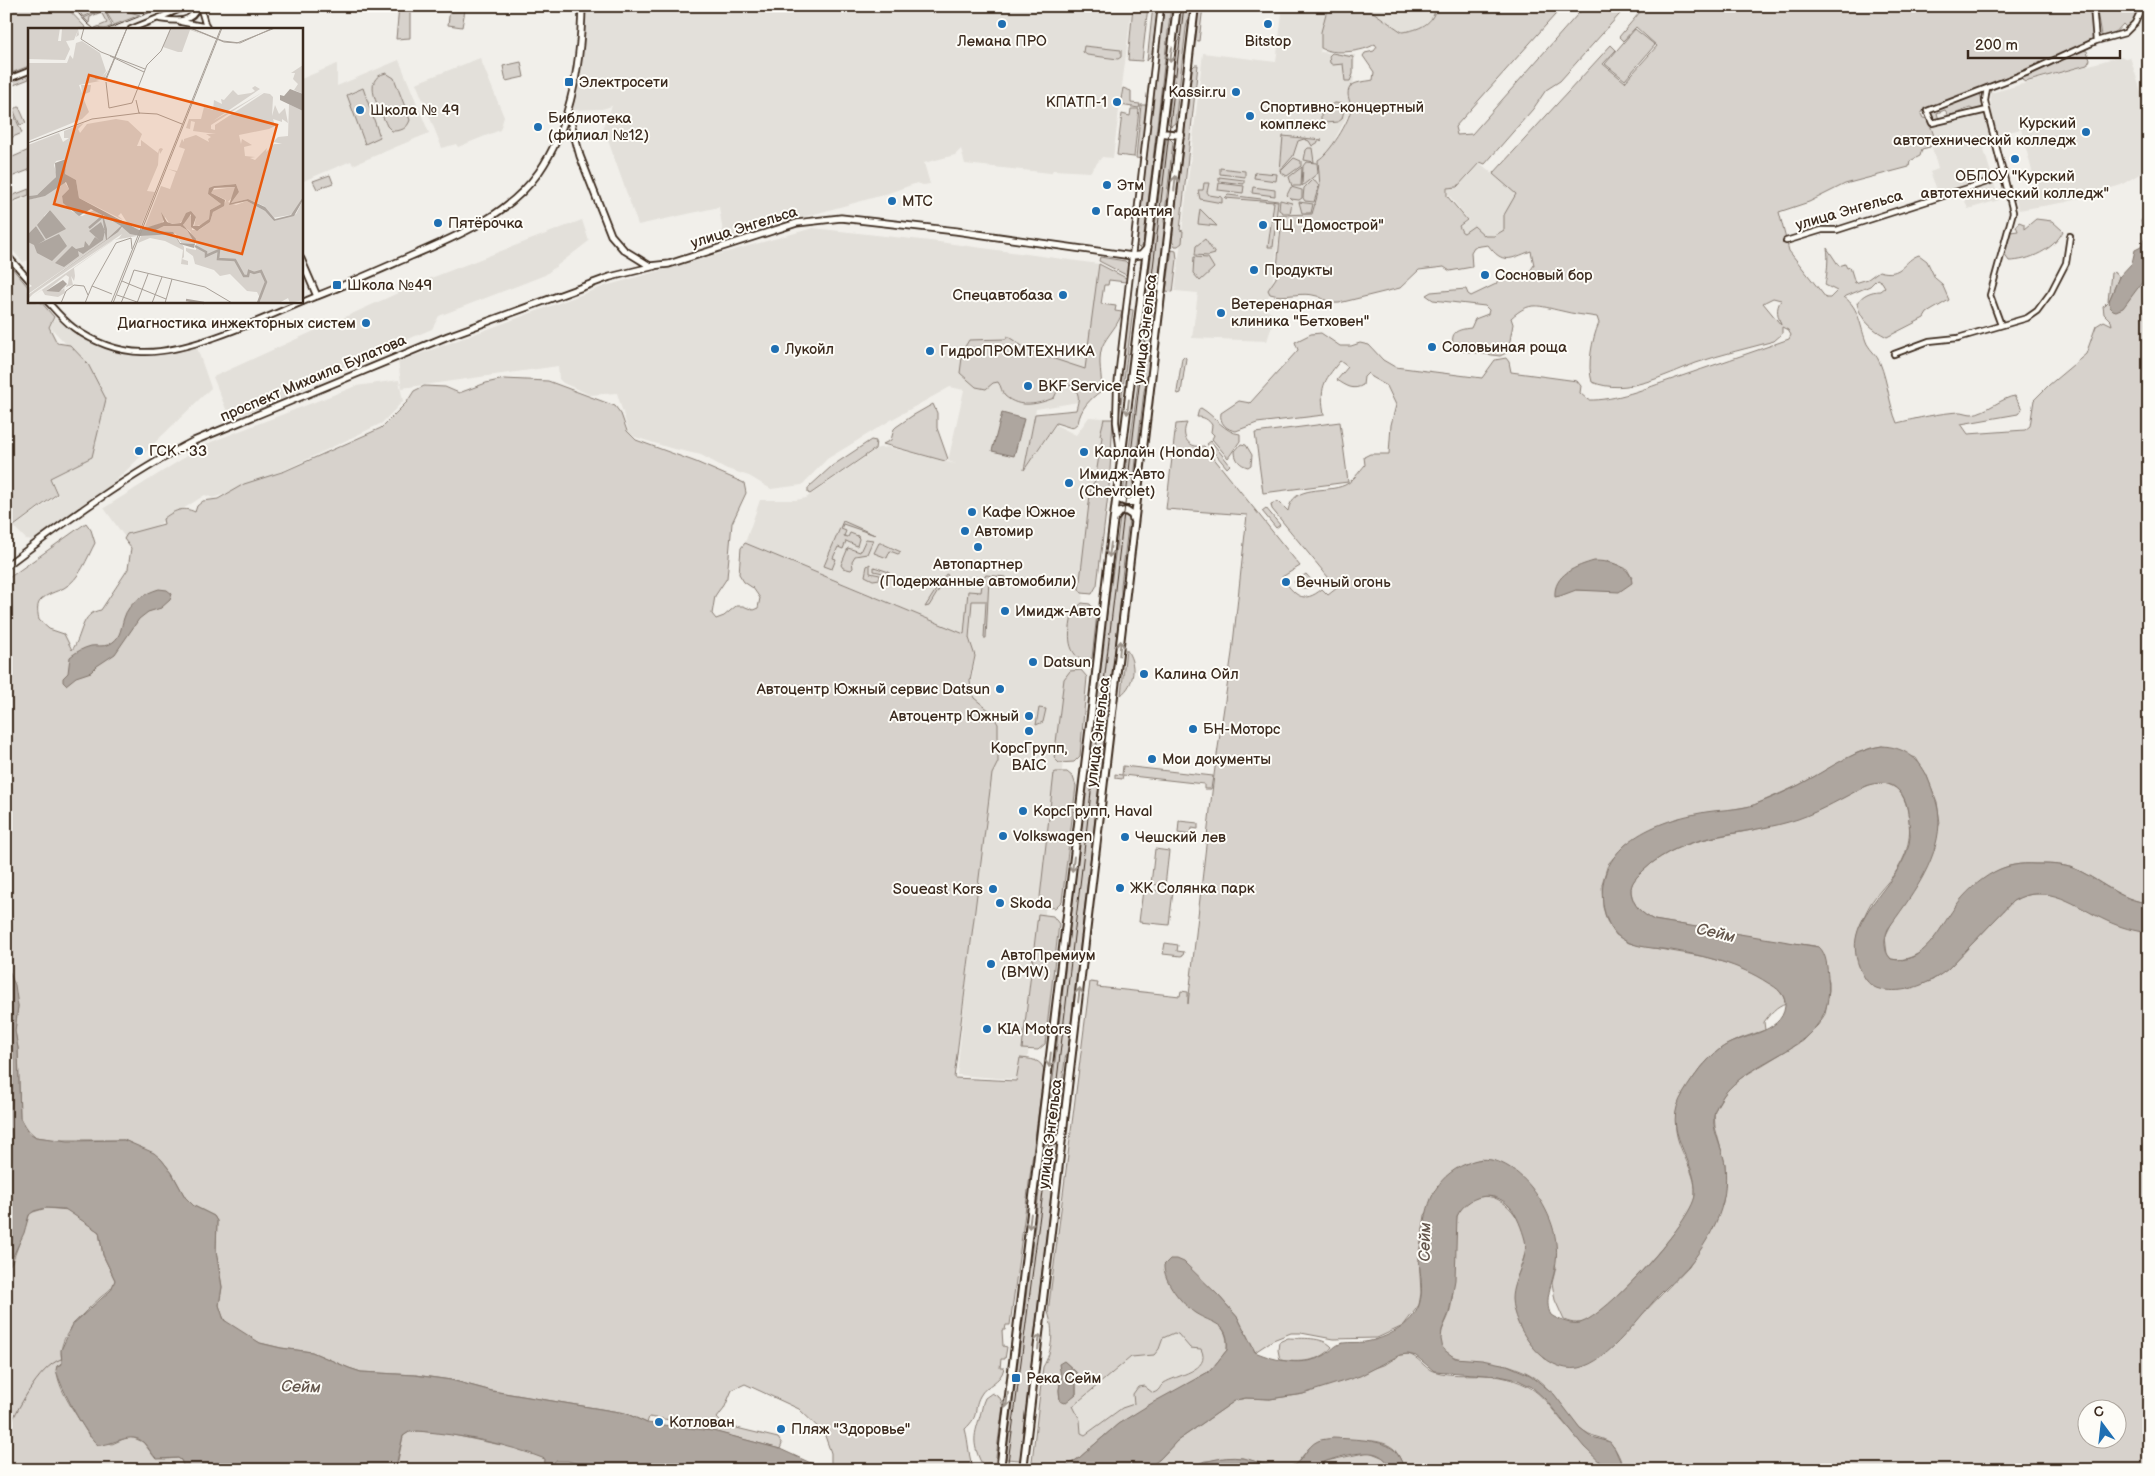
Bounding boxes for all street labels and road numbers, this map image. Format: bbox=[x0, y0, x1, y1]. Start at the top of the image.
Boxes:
street label: улица Энгельса bbox=[1793, 186, 1905, 235]
street label: улица Энгельса bbox=[688, 202, 800, 253]
street label: улица Энгельса bbox=[1129, 273, 1162, 385]
street label: проспект Михаила Булатова bbox=[217, 330, 409, 426]
street label: улица Энгельса bbox=[1082, 676, 1115, 788]
street label: улица Энгельса bbox=[1034, 1078, 1067, 1190]

